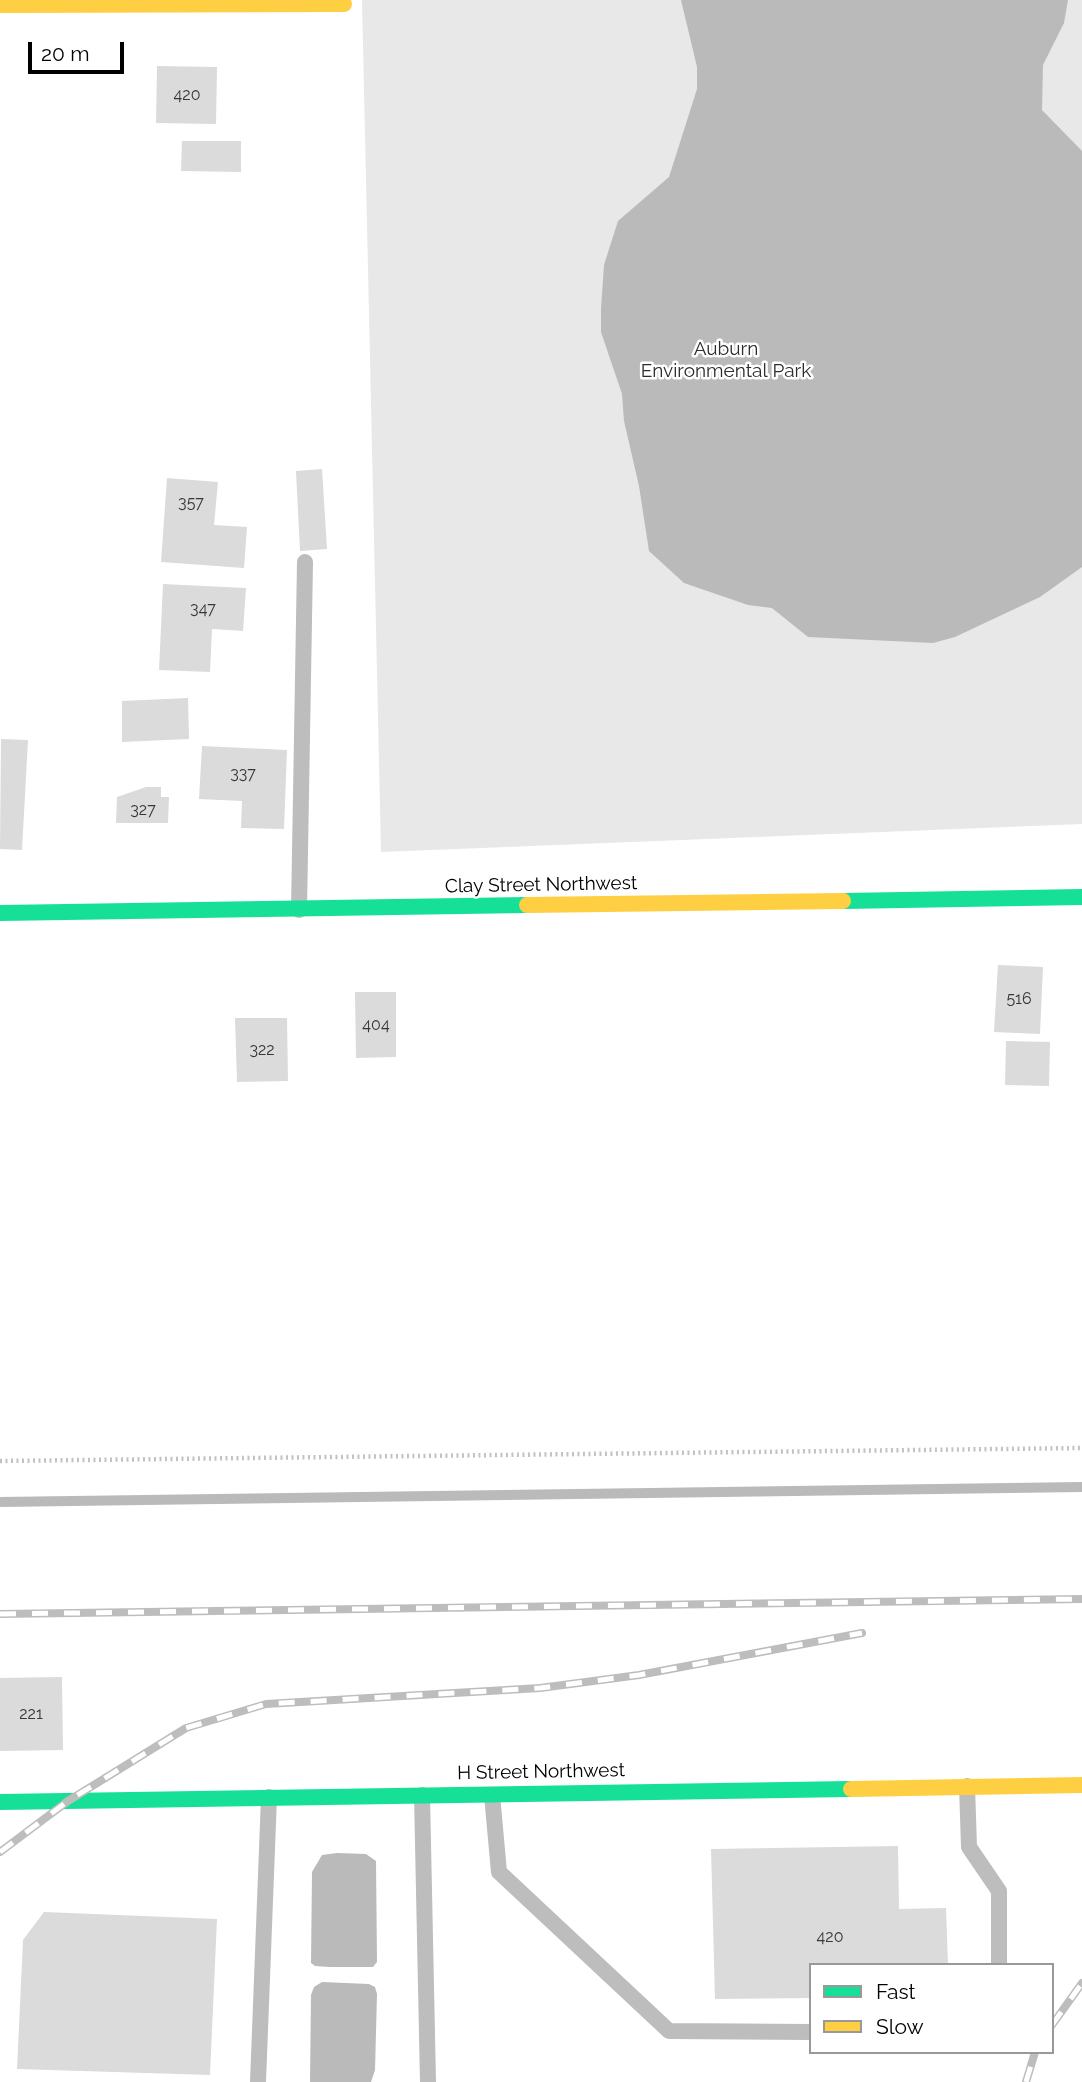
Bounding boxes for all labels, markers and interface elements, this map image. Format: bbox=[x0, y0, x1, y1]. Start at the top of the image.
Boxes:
scale bar bbox=[32, 28, 128, 72]
text: 20 m bbox=[41, 41, 89, 66]
house number: 420 bbox=[174, 85, 200, 105]
park label: Auburn Environmental Park bbox=[641, 338, 811, 382]
house number: 357 bbox=[178, 493, 204, 513]
house number: 347 bbox=[190, 599, 216, 619]
house number: 337 bbox=[230, 764, 256, 784]
house number: 327 bbox=[130, 800, 156, 820]
street label: Clay Street Northwest bbox=[445, 872, 637, 898]
house number: 516 bbox=[1006, 989, 1032, 1009]
house number: 404 bbox=[362, 1015, 390, 1035]
house number: 322 bbox=[249, 1040, 275, 1060]
house number: 221 bbox=[19, 1704, 43, 1724]
street label: H Street Northwest bbox=[457, 1759, 625, 1785]
house number: 420 bbox=[817, 1927, 843, 1947]
legend bbox=[809, 1963, 1054, 2054]
text: Fast bbox=[876, 1979, 916, 2004]
text: Slow bbox=[876, 2014, 924, 2039]

